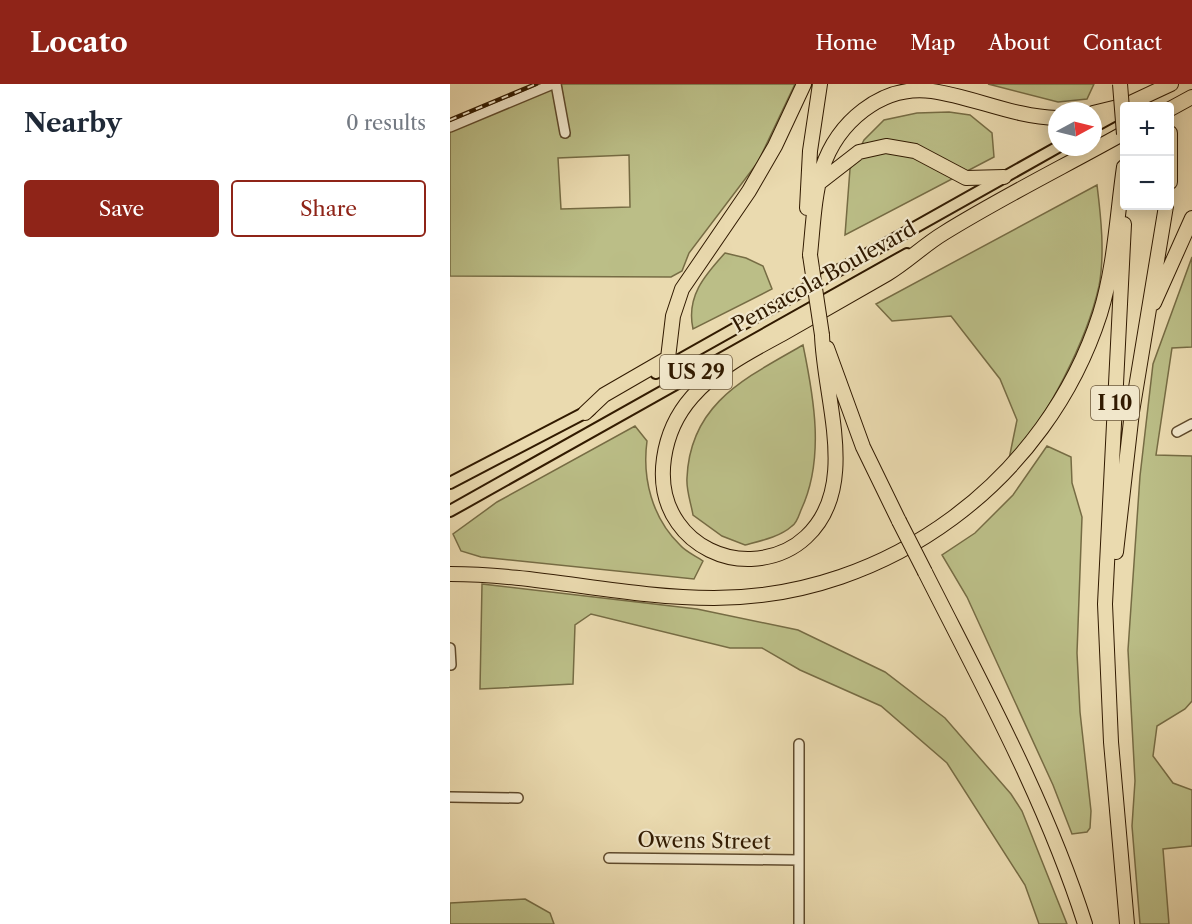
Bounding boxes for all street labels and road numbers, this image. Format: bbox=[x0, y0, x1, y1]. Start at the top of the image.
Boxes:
street label: Pensacola Boulevard bbox=[727, 216, 920, 338]
road number: US 29 bbox=[660, 355, 732, 389]
road number: I 10 bbox=[1091, 386, 1139, 420]
street label: Owens Street bbox=[637, 827, 772, 854]

